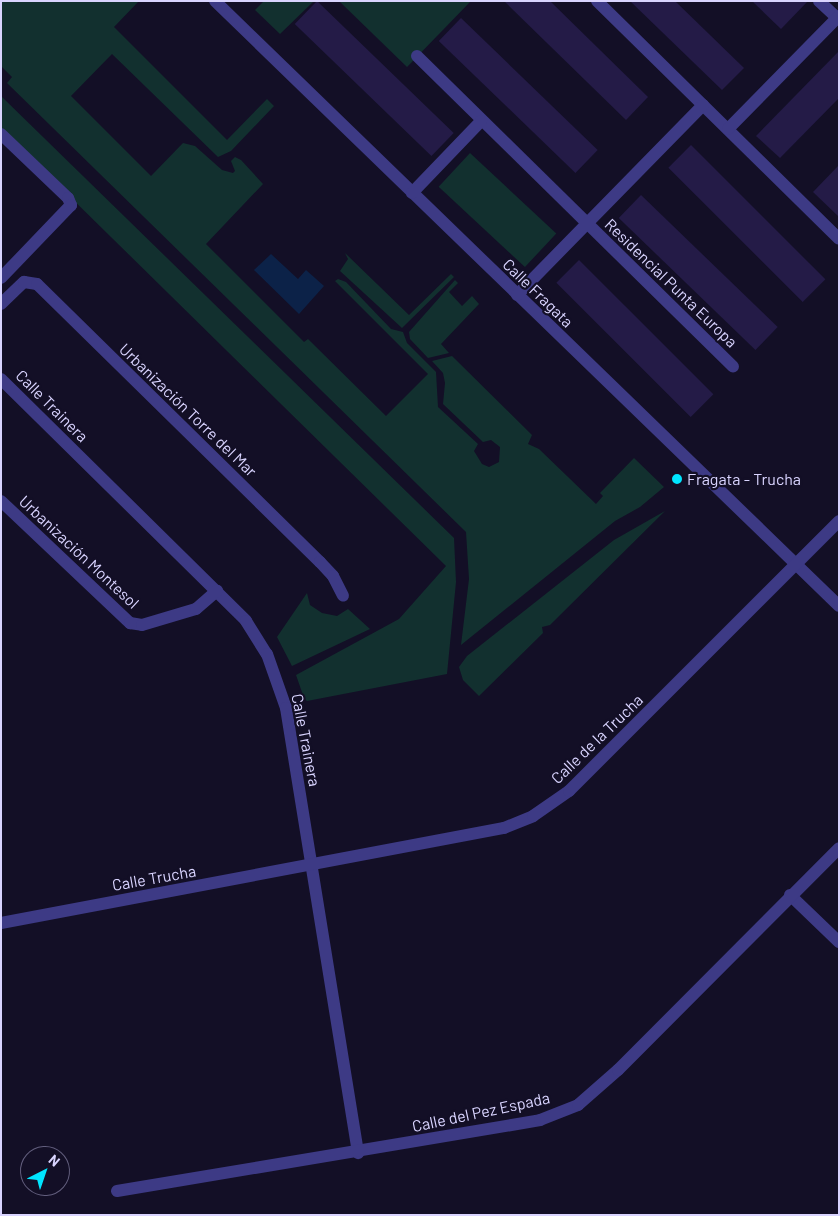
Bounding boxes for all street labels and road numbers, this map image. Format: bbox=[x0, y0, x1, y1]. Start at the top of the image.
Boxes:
street label: Residencial Punta Europa bbox=[601, 215, 741, 351]
street label: Calle Fragata bbox=[499, 255, 577, 331]
street label: Urbanización Torre del Mar bbox=[115, 339, 261, 481]
street label: Calle Trainera bbox=[12, 366, 92, 446]
street label: Urbanización Montesol bbox=[15, 492, 143, 612]
street label: Calle de la Trucha bbox=[547, 690, 647, 788]
street label: Calle Trainera bbox=[288, 692, 324, 788]
street label: Calle Trucha bbox=[111, 861, 197, 895]
street label: Calle del Pez Espada bbox=[410, 1088, 552, 1136]

